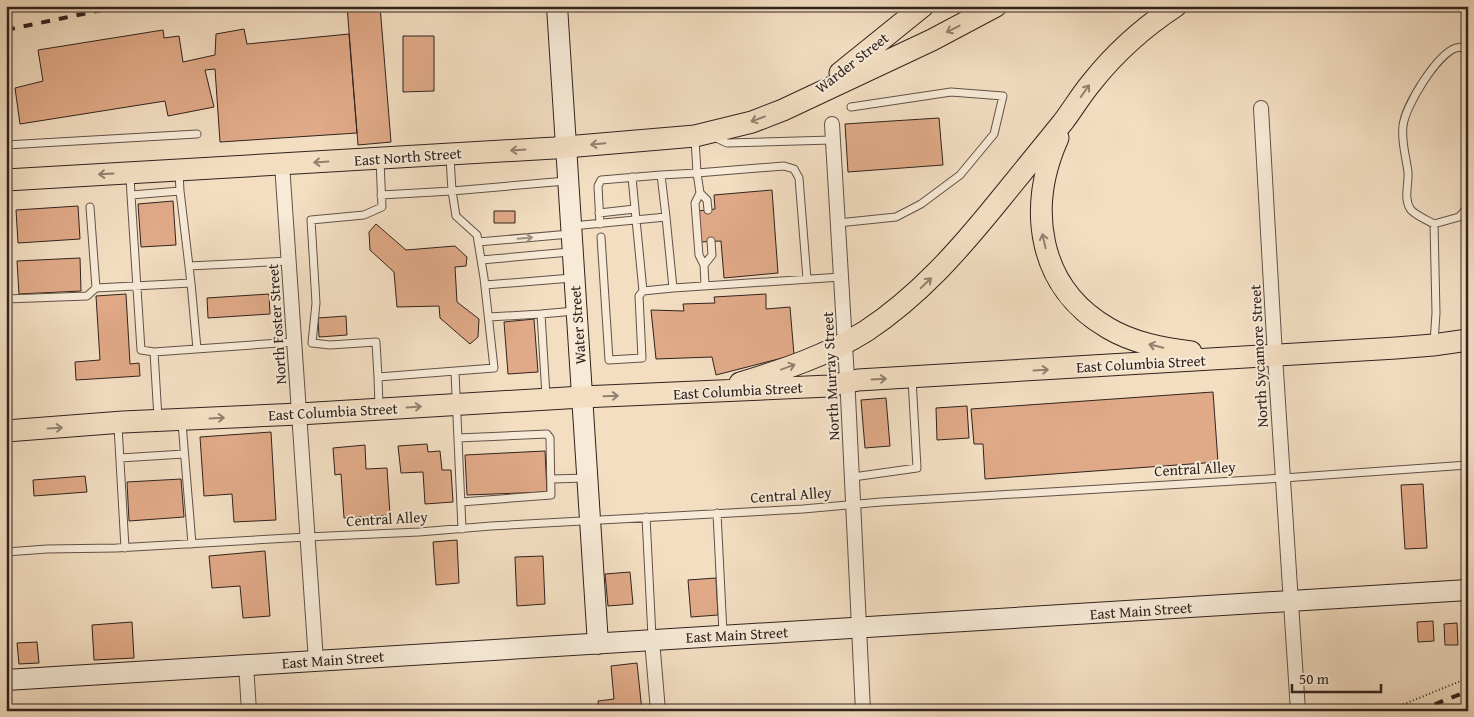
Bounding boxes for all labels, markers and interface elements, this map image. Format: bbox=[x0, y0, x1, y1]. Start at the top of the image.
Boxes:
one-way arrow bbox=[945, 24, 960, 34]
street label: Warder Street bbox=[811, 27, 893, 98]
one-way arrow bbox=[1080, 84, 1090, 98]
one-way arrow bbox=[750, 115, 766, 125]
one-way arrow bbox=[590, 139, 606, 149]
street label: East North Street bbox=[353, 142, 463, 171]
one-way arrow bbox=[510, 145, 526, 154]
one-way arrow bbox=[313, 157, 329, 166]
one-way arrow bbox=[99, 170, 115, 179]
one-way arrow bbox=[517, 233, 533, 243]
one-way arrow bbox=[1039, 233, 1048, 249]
street label: North Foster Street bbox=[262, 262, 291, 385]
one-way arrow bbox=[920, 277, 933, 289]
street label: North Sycamore Street bbox=[1244, 283, 1273, 428]
street label: Water Street bbox=[564, 284, 591, 365]
street label: North Murray Street bbox=[817, 310, 844, 441]
one-way arrow bbox=[1148, 341, 1164, 350]
street label: East Columbia Street bbox=[1076, 350, 1207, 377]
one-way arrow bbox=[781, 361, 796, 370]
one-way arrow bbox=[1033, 365, 1049, 374]
one-way arrow bbox=[871, 374, 887, 383]
street label: East Columbia Street bbox=[673, 377, 804, 404]
one-way arrow bbox=[603, 391, 619, 401]
street label: East Columbia Street bbox=[268, 398, 399, 425]
one-way arrow bbox=[406, 403, 422, 412]
one-way arrow bbox=[208, 413, 225, 423]
one-way arrow bbox=[47, 423, 63, 432]
street label: Central Alley bbox=[1154, 456, 1237, 481]
street label: Central Alley bbox=[750, 481, 833, 508]
street label: Central Alley bbox=[346, 506, 429, 531]
street label: East Main Street bbox=[1089, 596, 1194, 625]
street label: East Main Street bbox=[685, 621, 789, 648]
street label: East Main Street bbox=[281, 645, 386, 674]
scale bar bbox=[1292, 662, 1380, 694]
text: 50 m bbox=[1299, 668, 1330, 689]

